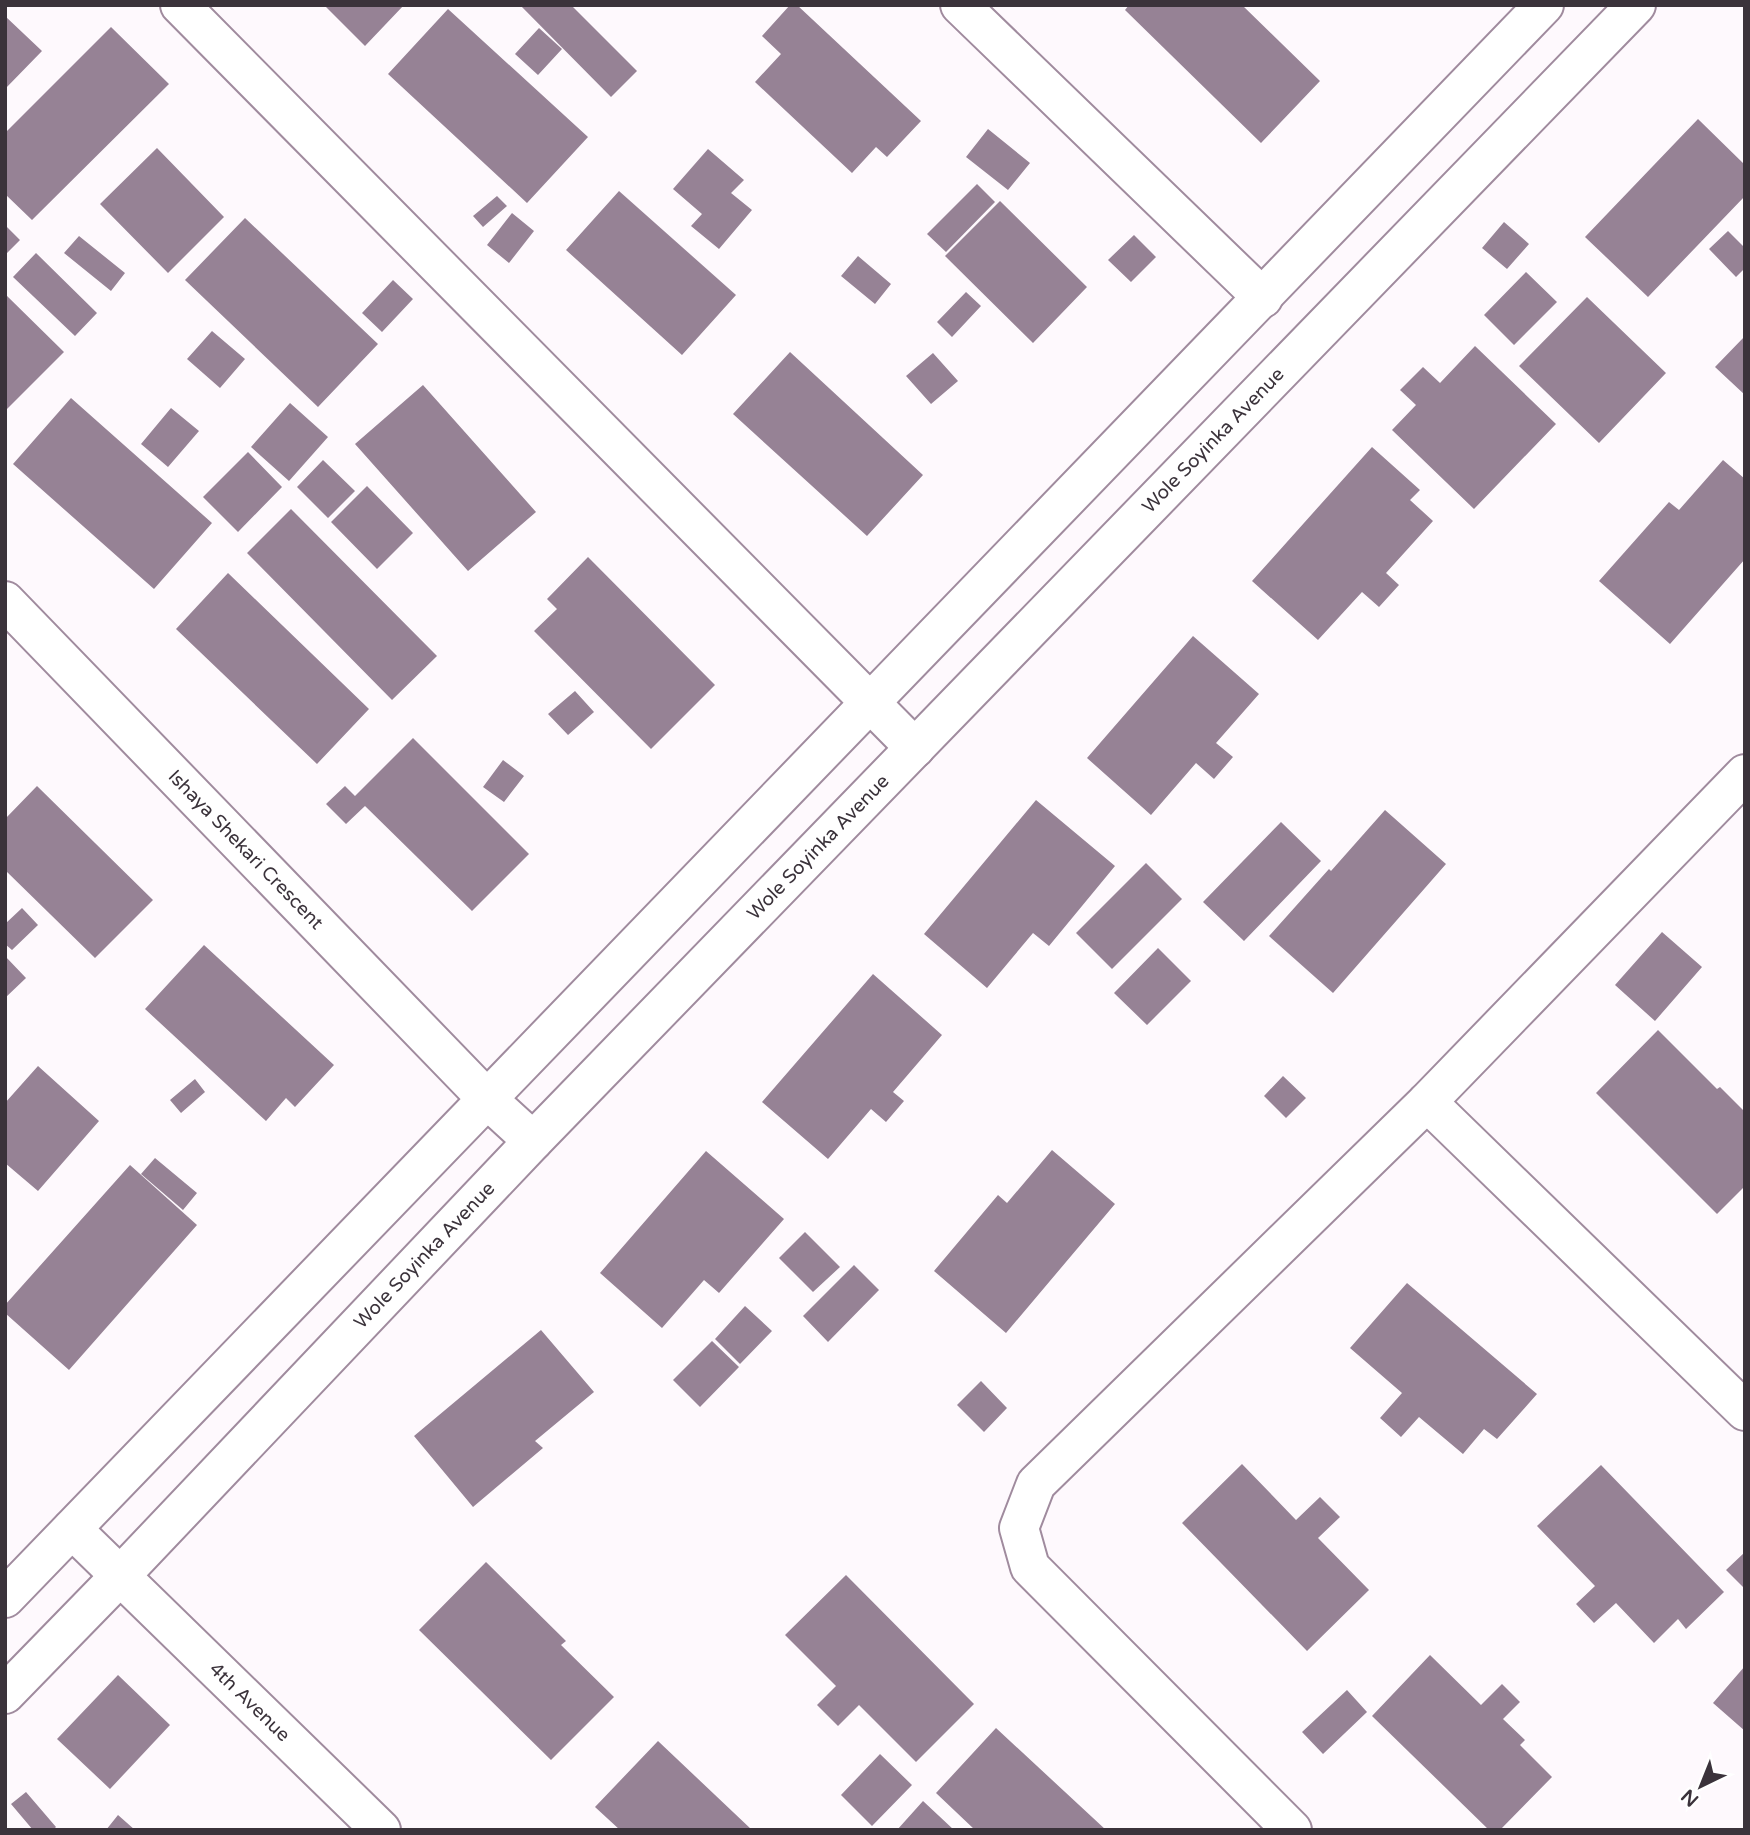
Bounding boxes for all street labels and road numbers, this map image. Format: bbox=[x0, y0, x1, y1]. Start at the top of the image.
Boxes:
street label: Wole Soyinka Avenue bbox=[1138, 363, 1289, 518]
street label: Ishaya Shekari Crescent bbox=[164, 765, 328, 934]
street label: Wole Soyinka Avenue bbox=[743, 770, 894, 924]
street label: Wole Soyinka Avenue bbox=[350, 1177, 499, 1333]
street label: 4th Avenue bbox=[205, 1658, 294, 1746]

